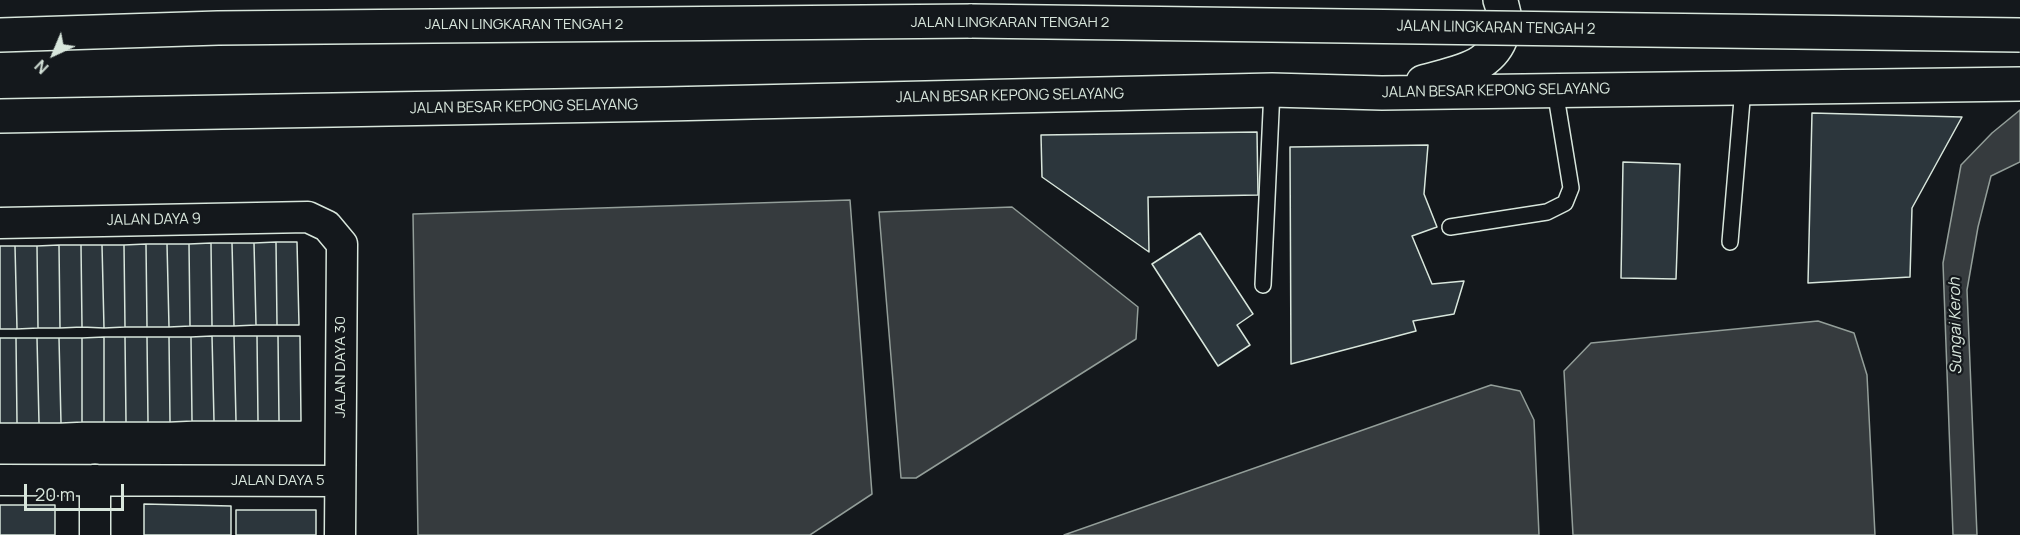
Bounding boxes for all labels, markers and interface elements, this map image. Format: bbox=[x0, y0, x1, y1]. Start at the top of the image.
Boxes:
street label: JALAN LINGKARAN TENGAH 2 bbox=[911, 14, 1109, 32]
street label: JALAN LINGKARAN TENGAH 2 bbox=[425, 16, 623, 34]
street label: JALAN LINGKARAN TENGAH 2 bbox=[1397, 17, 1595, 39]
north arrow bbox=[24, 24, 84, 84]
text: N bbox=[30, 55, 53, 79]
street label: JALAN BESAR KEPONG SELAYANG bbox=[1382, 80, 1610, 102]
street label: JALAN BESAR KEPONG SELAYANG bbox=[896, 85, 1124, 107]
street label: JALAN BESAR KEPONG SELAYANG bbox=[410, 96, 638, 118]
street label: JALAN DAYA 9 bbox=[107, 210, 201, 230]
water label: Sungai Keroh bbox=[1946, 277, 1966, 375]
street label: JALAN DAYA 30 bbox=[332, 316, 350, 418]
scale bar bbox=[27, 472, 128, 510]
street label: JALAN DAYA 5 bbox=[231, 472, 325, 490]
text: 20 m bbox=[35, 482, 75, 506]

